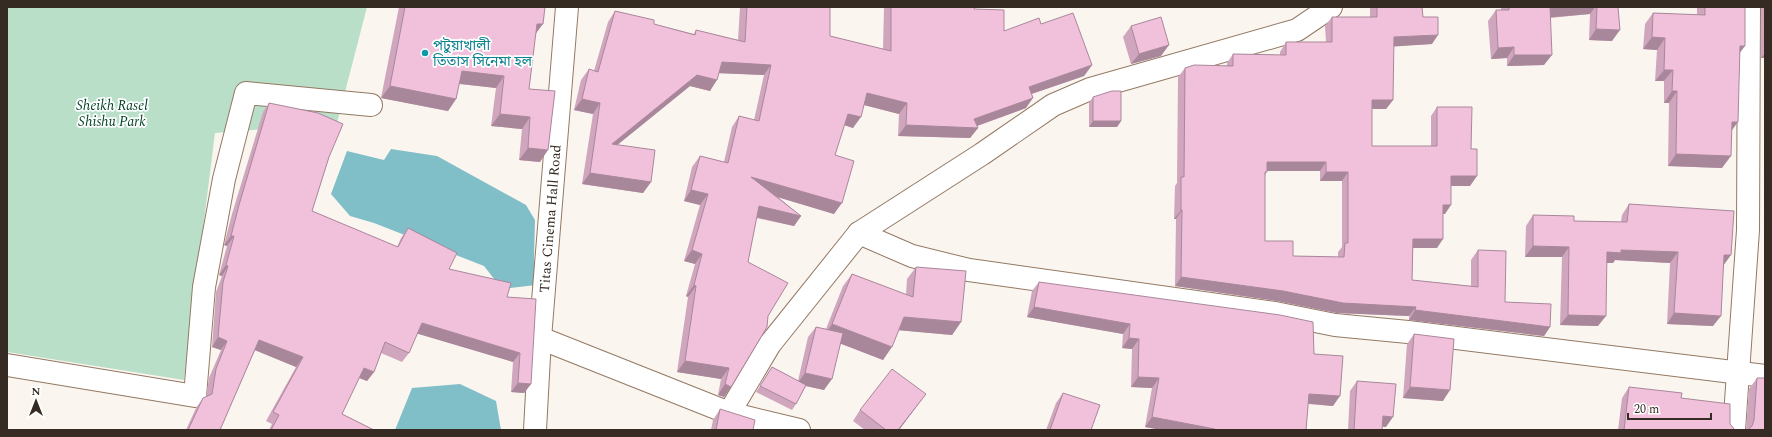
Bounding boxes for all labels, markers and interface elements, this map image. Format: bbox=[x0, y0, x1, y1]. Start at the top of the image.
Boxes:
place label: পটুয়াখালী তিতাস সিনেমা হল bbox=[432, 35, 533, 72]
marker: পটুয়াখালী তিতাস সিনেমা হল bbox=[420, 48, 430, 58]
park label: Sheikh Rasel Shishu Park bbox=[76, 95, 148, 132]
street label: Titas Cinema Hall Road bbox=[534, 144, 567, 293]
north arrow bbox=[16, 381, 56, 421]
text: N bbox=[32, 383, 41, 400]
scale bar bbox=[1628, 395, 1711, 421]
text: 20 m bbox=[1634, 400, 1659, 419]

